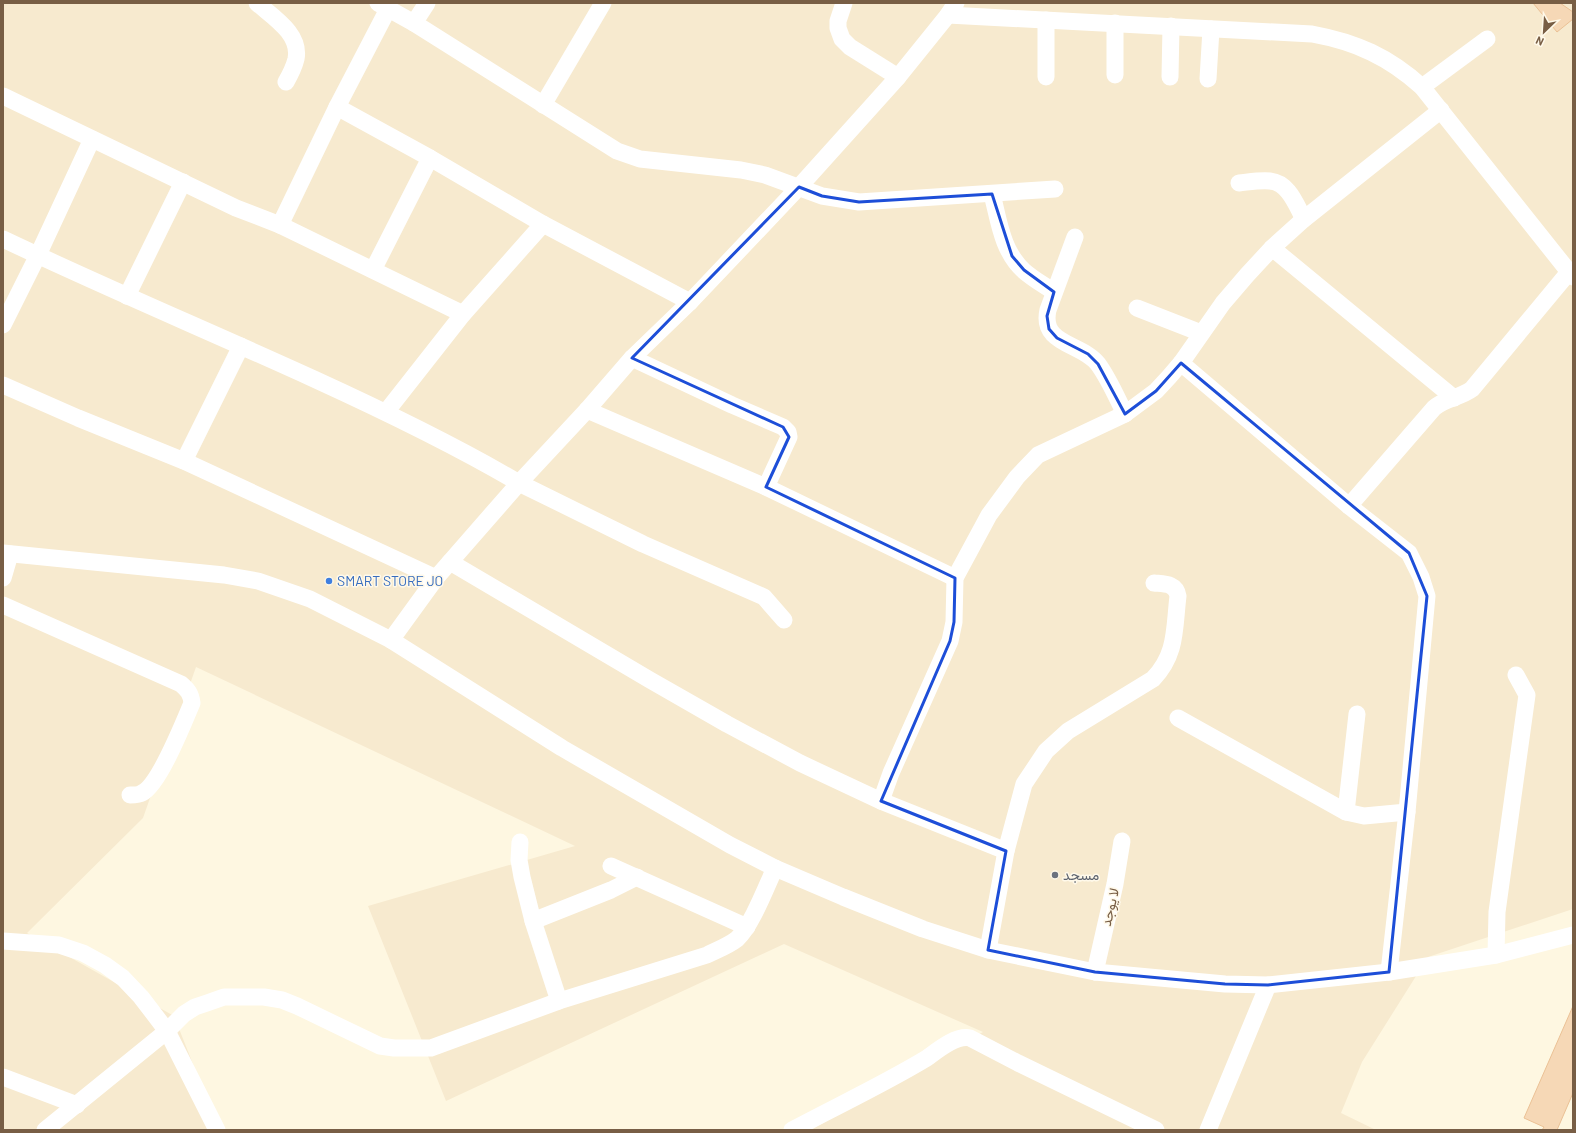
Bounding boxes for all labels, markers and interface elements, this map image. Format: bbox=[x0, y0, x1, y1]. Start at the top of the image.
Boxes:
north arrow bbox=[1524, 12, 1564, 52]
text: N bbox=[1533, 34, 1546, 49]
place label: SMART STORE JO bbox=[337, 572, 443, 589]
marker: SMART STORE JO bbox=[324, 576, 334, 586]
place label: مسجد bbox=[1063, 866, 1099, 884]
marker: مسجد bbox=[1050, 870, 1060, 880]
street label: لا يوجد bbox=[1097, 886, 1123, 928]

